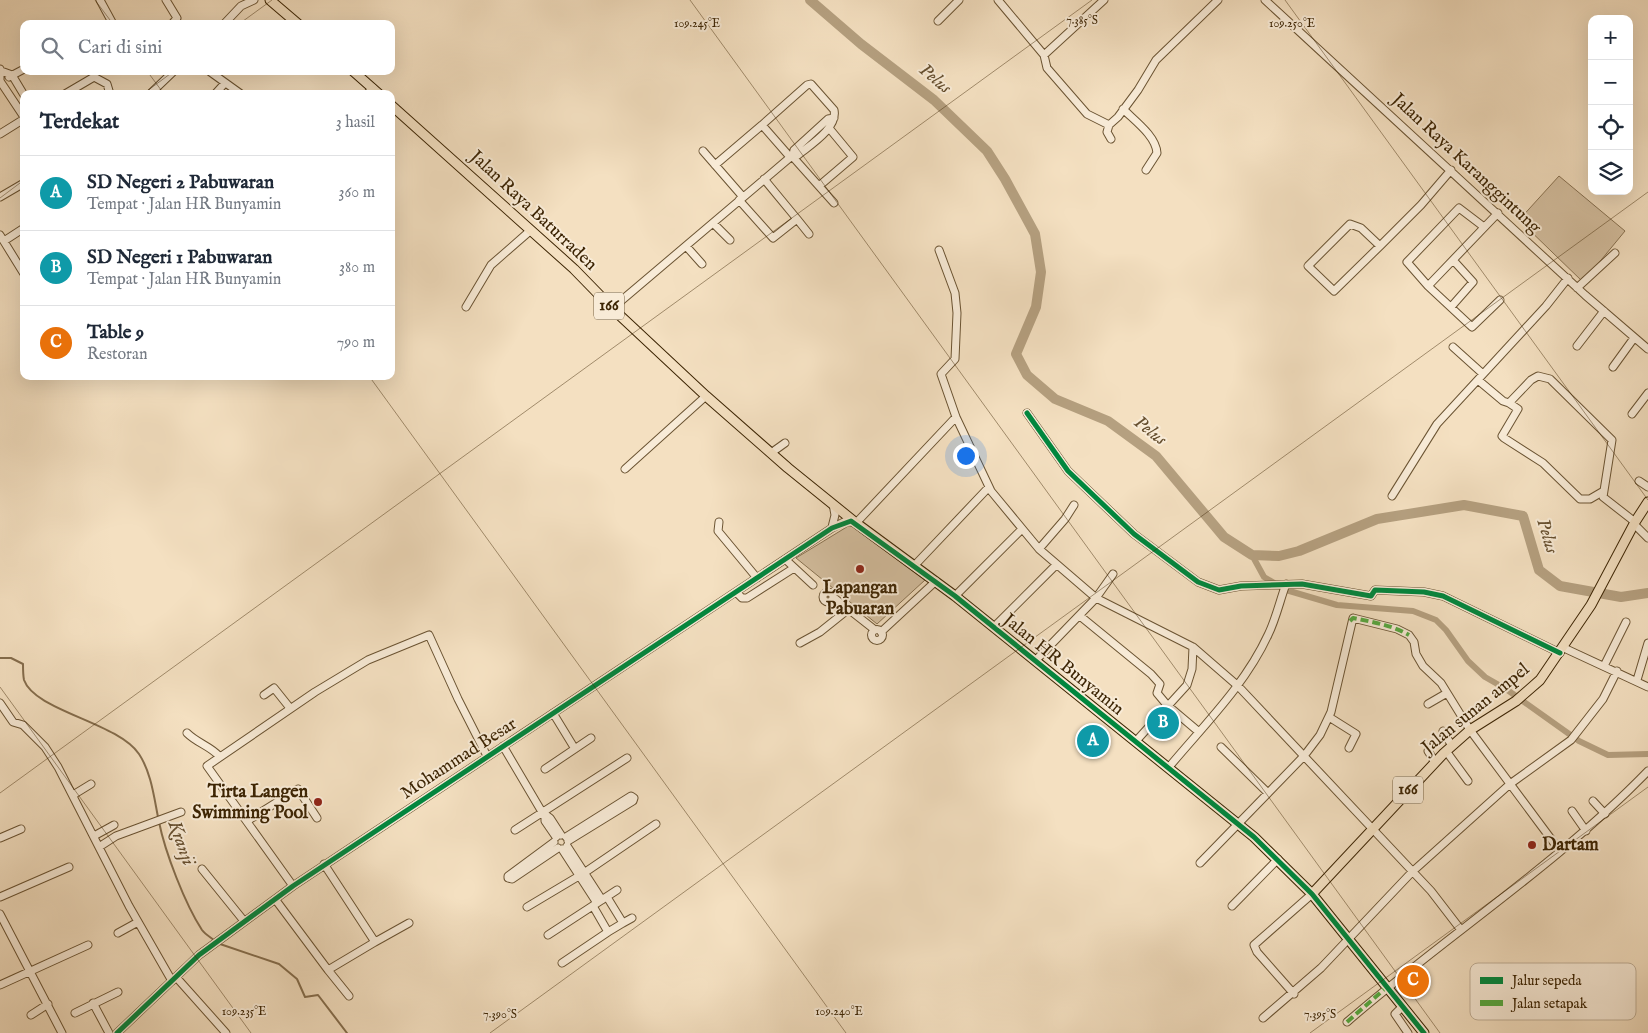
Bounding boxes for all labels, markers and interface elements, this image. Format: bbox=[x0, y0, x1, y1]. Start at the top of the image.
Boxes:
text: 7.385°S bbox=[1066, 13, 1098, 28]
map controls bbox=[1588, 15, 1633, 195]
button: + bbox=[1588, 15, 1633, 60]
text: 109.245°E bbox=[674, 16, 720, 31]
text: 109.250°E bbox=[1269, 16, 1315, 31]
search box bbox=[20, 20, 395, 75]
icon: search bbox=[38, 34, 66, 62]
text: Cari di sini bbox=[78, 36, 162, 60]
water label: Pelus bbox=[914, 58, 957, 100]
button: − bbox=[1588, 60, 1633, 105]
street label: Jalan Raya Karanggintung bbox=[1385, 87, 1546, 239]
button: locate bbox=[1588, 105, 1633, 150]
text: Terdekat bbox=[40, 109, 119, 136]
text: 3 hasil bbox=[336, 113, 375, 133]
street label: Jalan Raya Baturraden bbox=[463, 145, 602, 276]
button: layers bbox=[1588, 150, 1633, 195]
text: SD Negeri 2 Pabuwaran bbox=[87, 171, 274, 195]
text: A bbox=[51, 183, 61, 203]
text: 360 m bbox=[339, 183, 375, 203]
text: Tempat · Jalan HR Bunyamin bbox=[87, 195, 281, 215]
text: SD Negeri 1 Pabuwaran bbox=[87, 246, 272, 270]
text: B bbox=[51, 258, 61, 278]
text: 380 m bbox=[339, 258, 375, 278]
text: Tempat · Jalan HR Bunyamin bbox=[87, 270, 281, 290]
road number: 166 bbox=[594, 292, 624, 320]
text: Table 9 bbox=[87, 321, 144, 345]
text: C bbox=[50, 333, 62, 353]
text: 790 m bbox=[337, 333, 375, 353]
text: Restoran bbox=[87, 345, 147, 365]
water label: Pelus bbox=[1129, 411, 1172, 452]
your location bbox=[953, 443, 979, 469]
water label: Pelus bbox=[1530, 516, 1564, 557]
marker: Lapangan Pabuaran bbox=[854, 563, 866, 575]
place label: Lapangan Pabuaran bbox=[823, 577, 898, 621]
street label: Jalan HR Bunyamin bbox=[996, 608, 1129, 721]
street label: Jalan sunan ampel bbox=[1416, 658, 1535, 761]
pin: B bbox=[1147, 704, 1179, 742]
street label: Mohammad Besar bbox=[397, 713, 522, 805]
pin: A bbox=[1077, 722, 1109, 760]
road number: 166 bbox=[1393, 776, 1423, 804]
place label: Tirta Langen Swimming Pool bbox=[192, 781, 309, 825]
marker: Tirta Langen Swimming Pool bbox=[312, 796, 324, 808]
water label: Kranji bbox=[161, 816, 201, 870]
place label: Dartam bbox=[1542, 834, 1599, 857]
marker: Dartam bbox=[1526, 839, 1538, 851]
pin: C bbox=[1397, 962, 1429, 1000]
legend bbox=[1470, 963, 1636, 1020]
text: Jalur sepeda bbox=[1510, 972, 1582, 990]
text: Jalan setapak bbox=[1510, 995, 1588, 1013]
text: 109.235°E bbox=[222, 1004, 266, 1019]
text: 109.240°E bbox=[815, 1004, 863, 1019]
text: 7.390°S bbox=[483, 1007, 517, 1022]
text: 7.395°S bbox=[1304, 1007, 1336, 1022]

